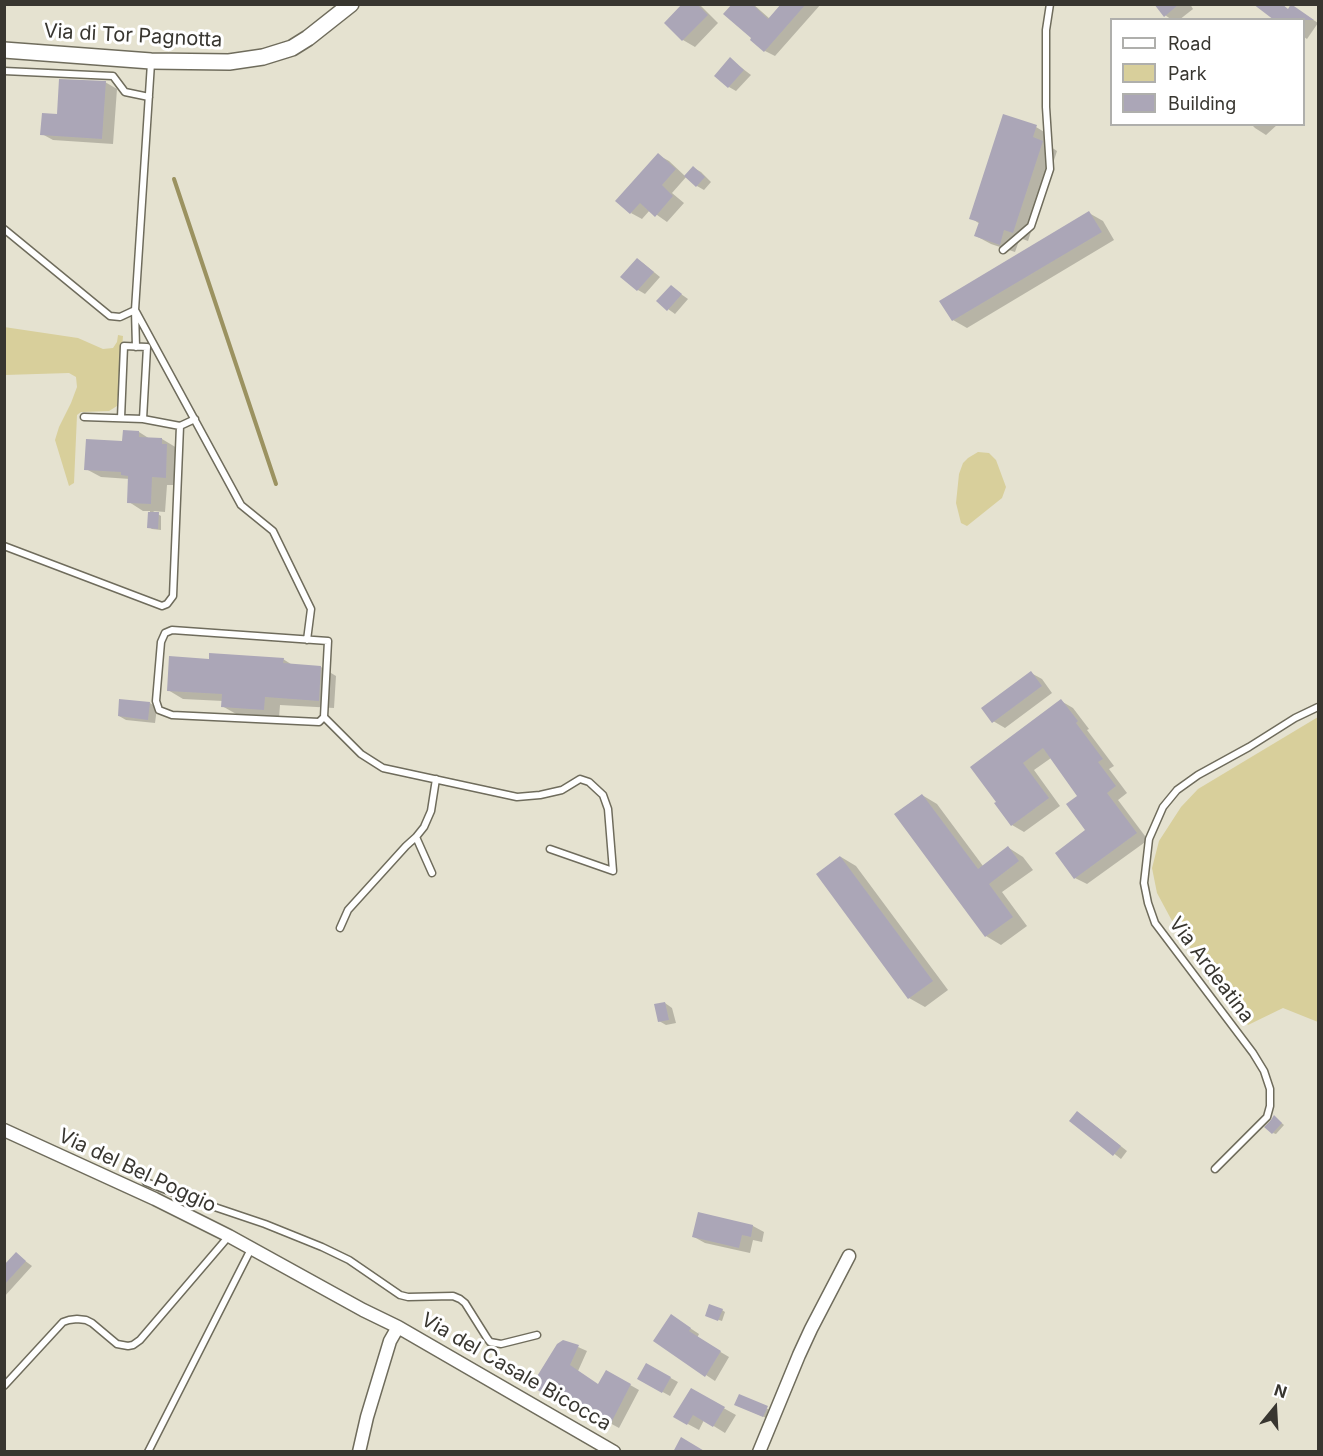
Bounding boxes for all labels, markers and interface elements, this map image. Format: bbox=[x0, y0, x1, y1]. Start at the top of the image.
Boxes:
legend bbox=[1110, 18, 1305, 126]
street label: Via di Tor Pagnotta bbox=[43, 19, 223, 53]
text: Road bbox=[1168, 33, 1211, 54]
text: Park bbox=[1168, 63, 1207, 84]
text: Building bbox=[1168, 93, 1236, 114]
street label: Via Ardeatina bbox=[1163, 912, 1259, 1028]
street label: Via del Bel Poggio bbox=[54, 1124, 220, 1218]
street label: Via del Casale Bicocca bbox=[417, 1308, 615, 1436]
north arrow bbox=[1245, 1378, 1305, 1438]
text: N bbox=[1272, 1379, 1289, 1402]

